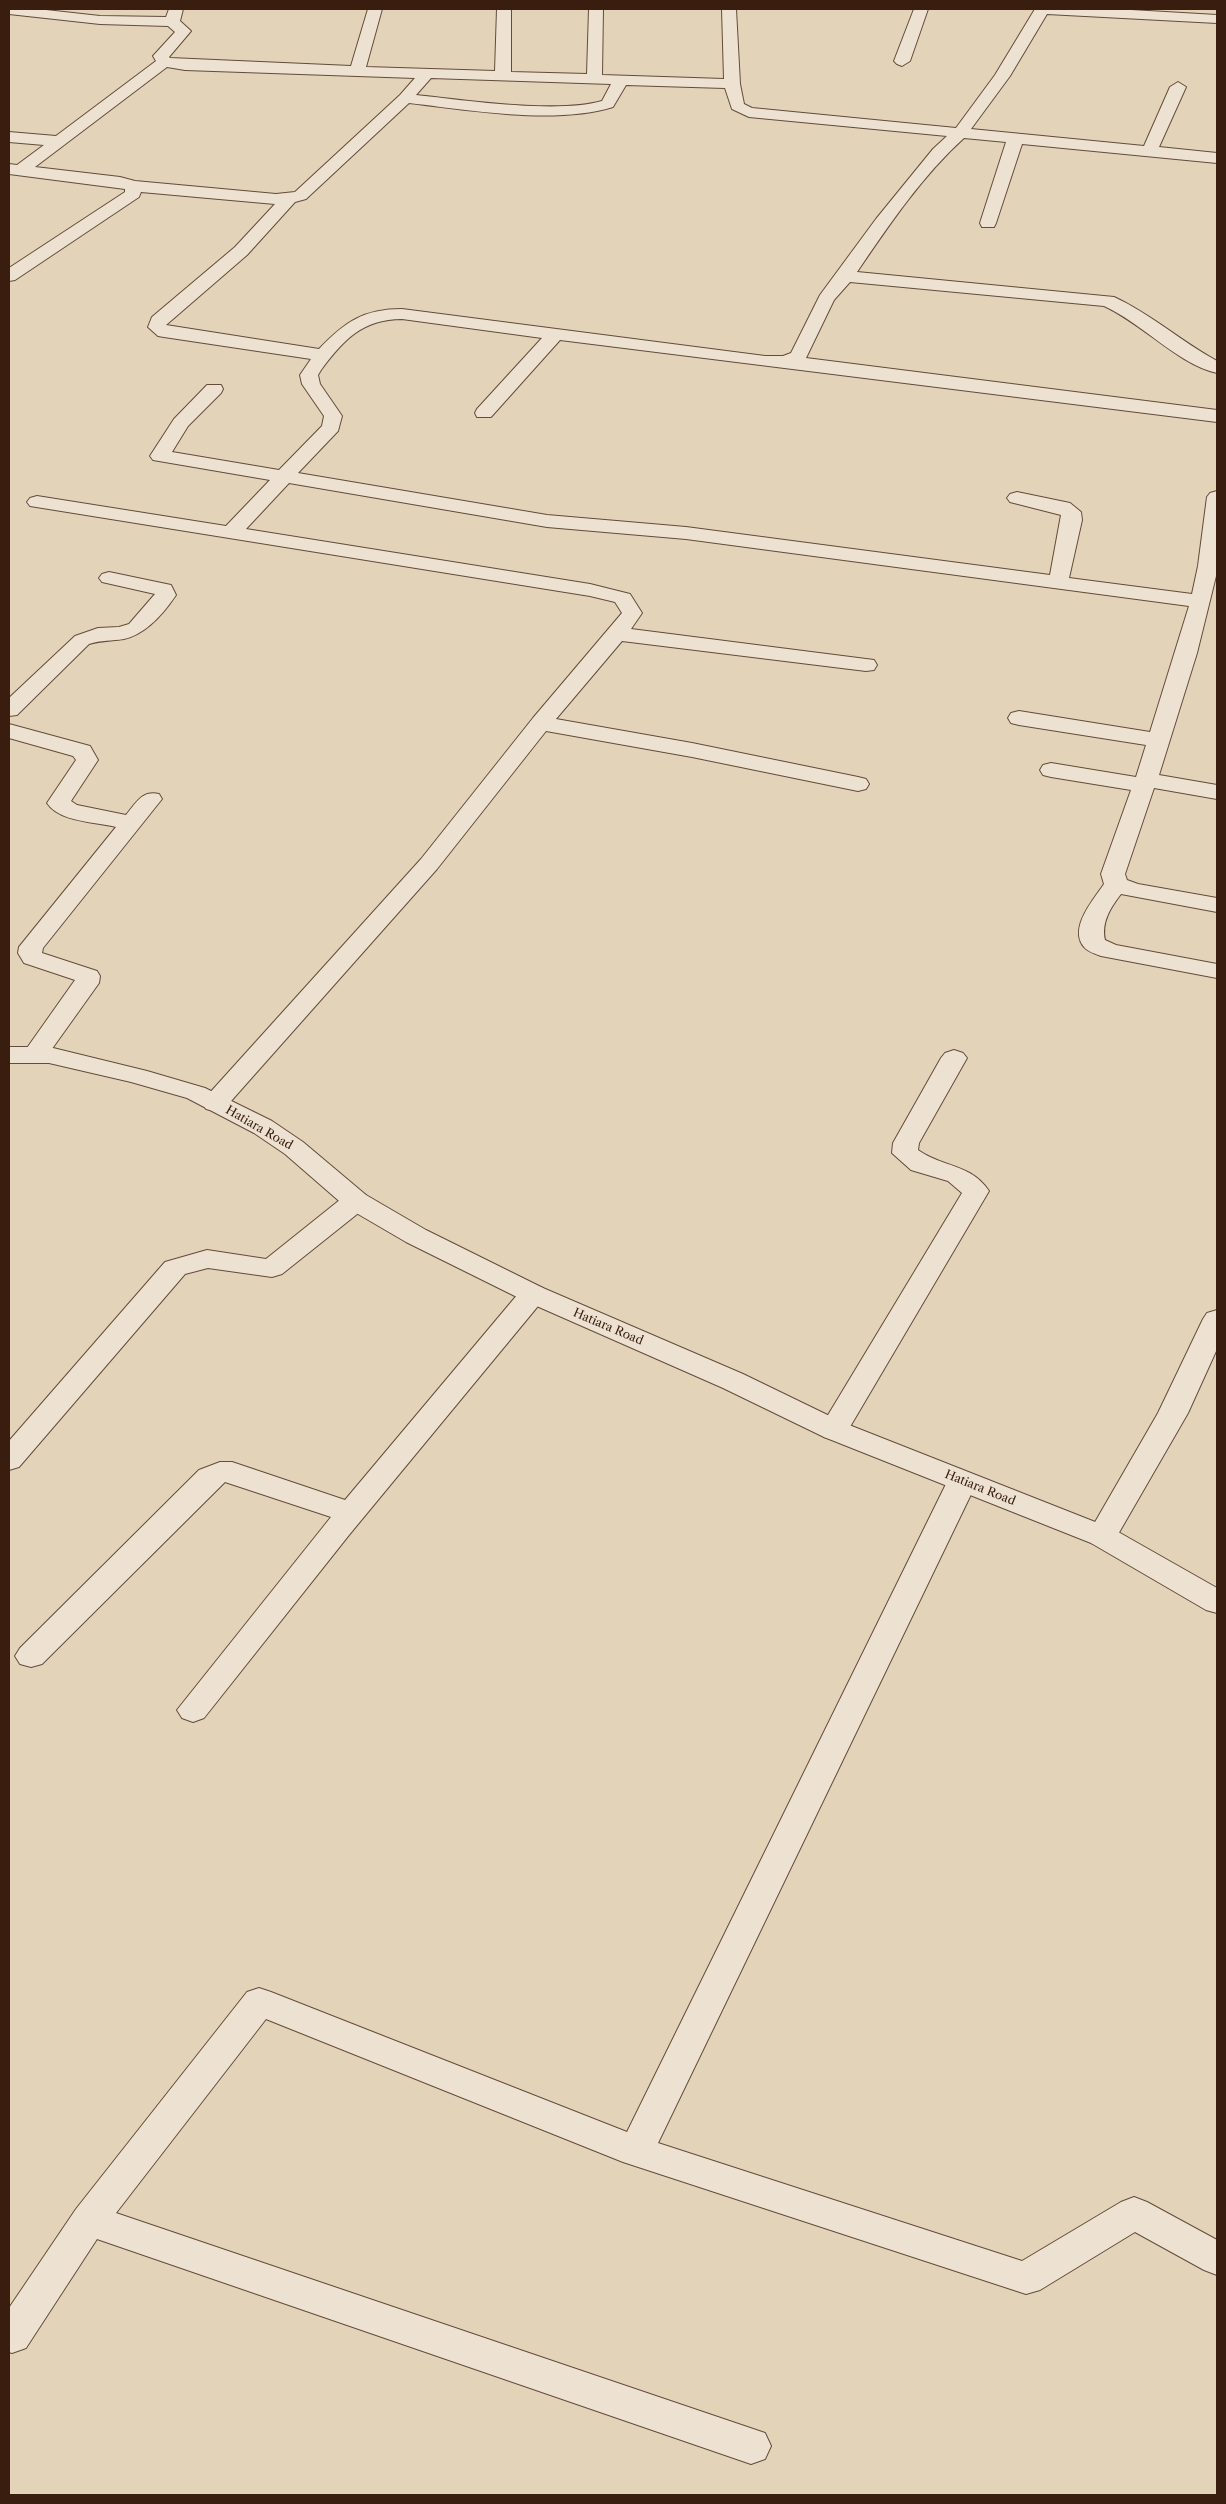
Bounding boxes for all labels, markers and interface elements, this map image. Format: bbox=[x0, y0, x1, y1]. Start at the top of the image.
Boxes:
street label: Hatiara Road bbox=[223, 1103, 295, 1153]
street label: Hatiara Road bbox=[571, 1306, 645, 1348]
street label: Hatiara Road bbox=[943, 1467, 1017, 1509]

